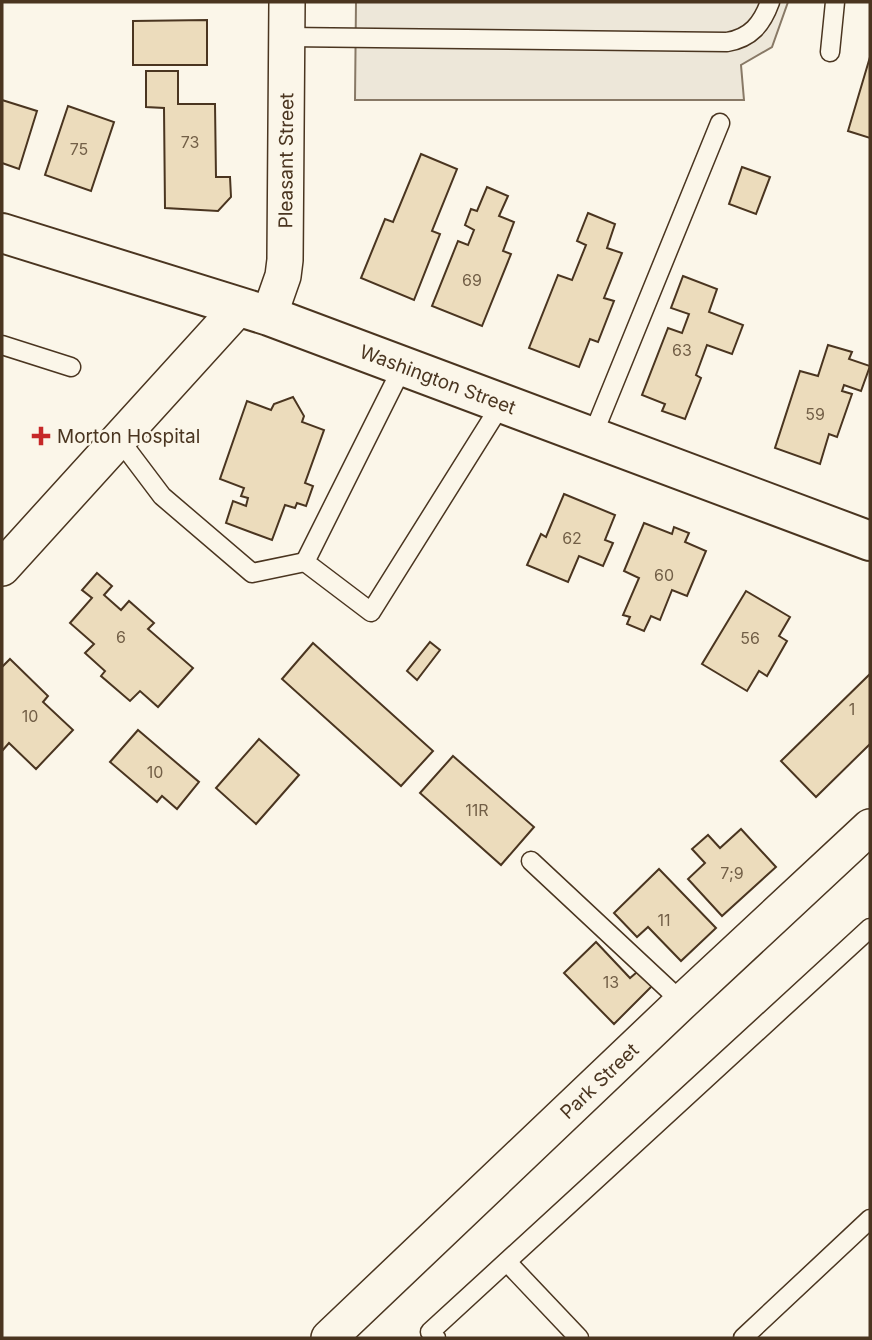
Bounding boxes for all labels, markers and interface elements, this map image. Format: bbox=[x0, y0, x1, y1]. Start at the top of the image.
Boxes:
street label: Pleasant Street bbox=[274, 93, 298, 229]
house number: 73 bbox=[181, 132, 199, 152]
house number: 75 bbox=[70, 139, 88, 159]
house number: 69 bbox=[462, 270, 482, 290]
street label: Washington Street bbox=[357, 340, 519, 419]
house number: 63 bbox=[672, 340, 692, 360]
house number: 59 bbox=[805, 404, 825, 424]
place label: Morton Hospital bbox=[57, 425, 200, 448]
marker: Morton Hospital bbox=[31, 426, 51, 446]
house number: 62 bbox=[562, 528, 582, 548]
house number: 60 bbox=[654, 565, 674, 585]
house number: 6 bbox=[116, 627, 126, 647]
house number: 56 bbox=[740, 628, 760, 648]
house number: 1 bbox=[849, 699, 855, 719]
house number: 10 bbox=[22, 706, 38, 726]
house number: 10 bbox=[147, 762, 163, 782]
house number: 11R bbox=[465, 800, 489, 820]
house number: 7;9 bbox=[720, 863, 744, 883]
house number: 11 bbox=[657, 910, 671, 930]
house number: 13 bbox=[603, 972, 619, 992]
street label: Park Street bbox=[555, 1038, 643, 1124]

